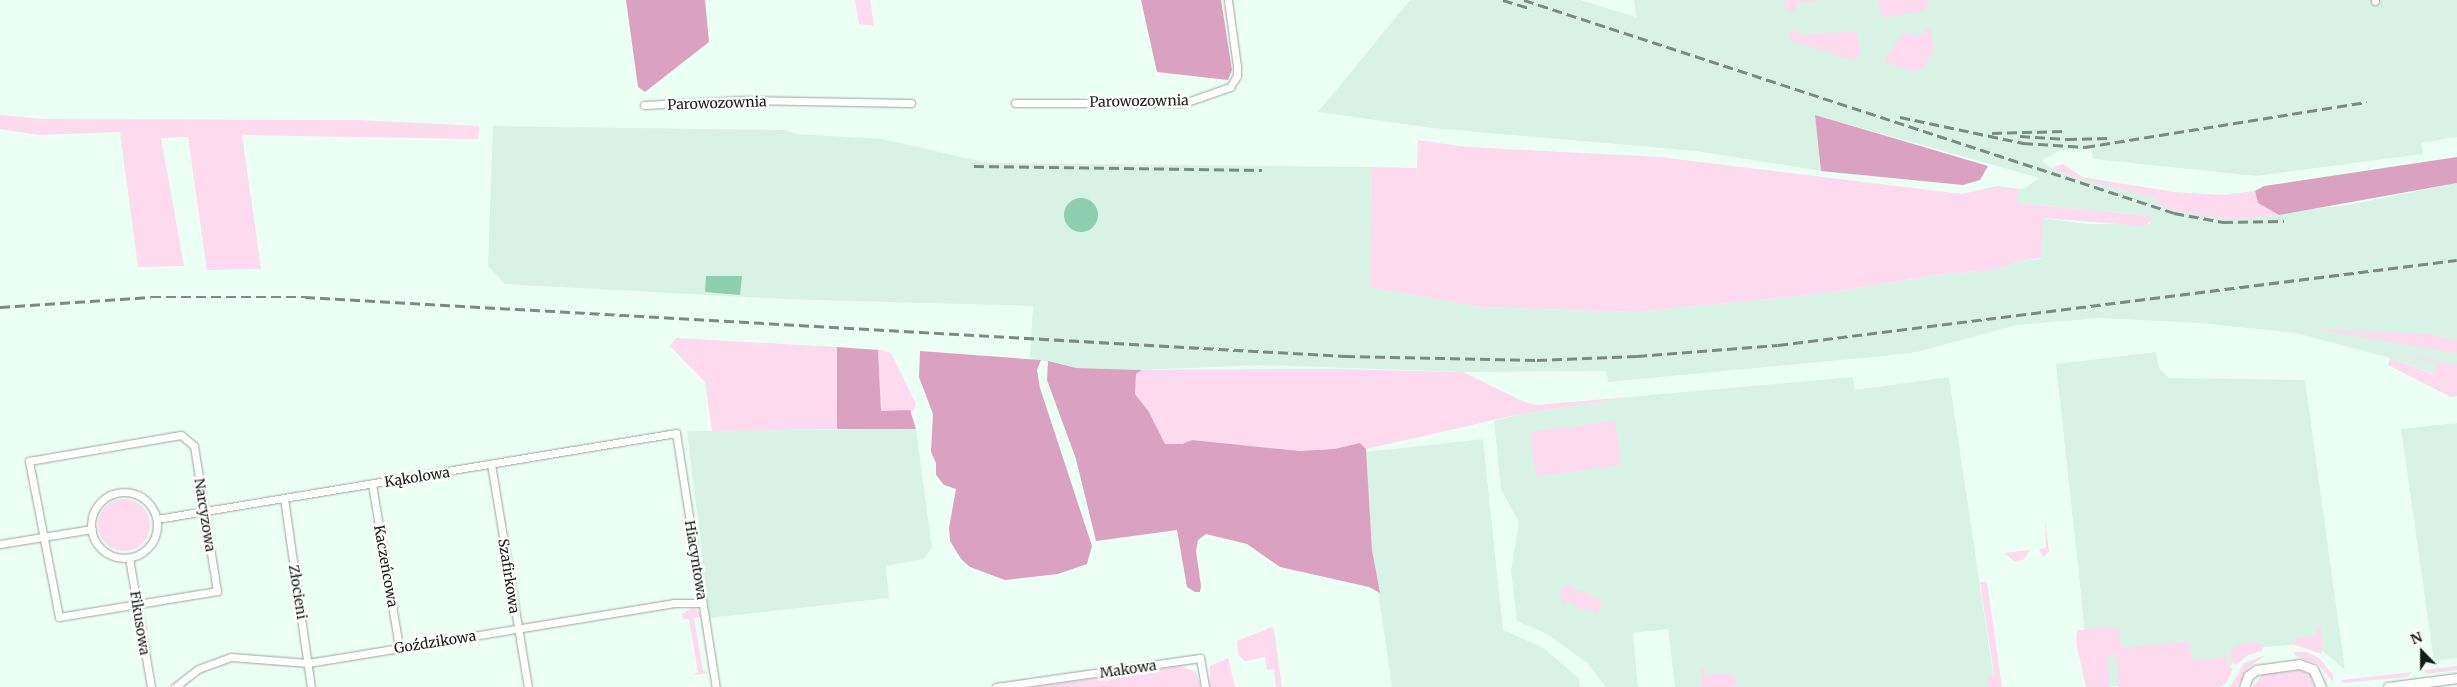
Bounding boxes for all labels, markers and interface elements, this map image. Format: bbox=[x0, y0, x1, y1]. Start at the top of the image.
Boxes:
street label: Parowozownia bbox=[1089, 92, 1189, 110]
street label: Parowozownia bbox=[667, 93, 767, 113]
street label: Kąkolowa bbox=[383, 464, 451, 490]
street label: Narcyzowa bbox=[191, 477, 219, 553]
street label: Hiacyntowa bbox=[681, 519, 711, 601]
street label: Kaczeńcowa bbox=[371, 524, 401, 608]
street label: Szafirkowa bbox=[495, 537, 523, 615]
street label: Złocieni bbox=[285, 564, 311, 620]
street label: Fikusowa bbox=[127, 590, 153, 656]
street label: Goździkowa bbox=[393, 627, 477, 657]
north arrow bbox=[2397, 627, 2447, 677]
text: N bbox=[2408, 628, 2425, 649]
street label: Makowa bbox=[1098, 657, 1158, 681]

